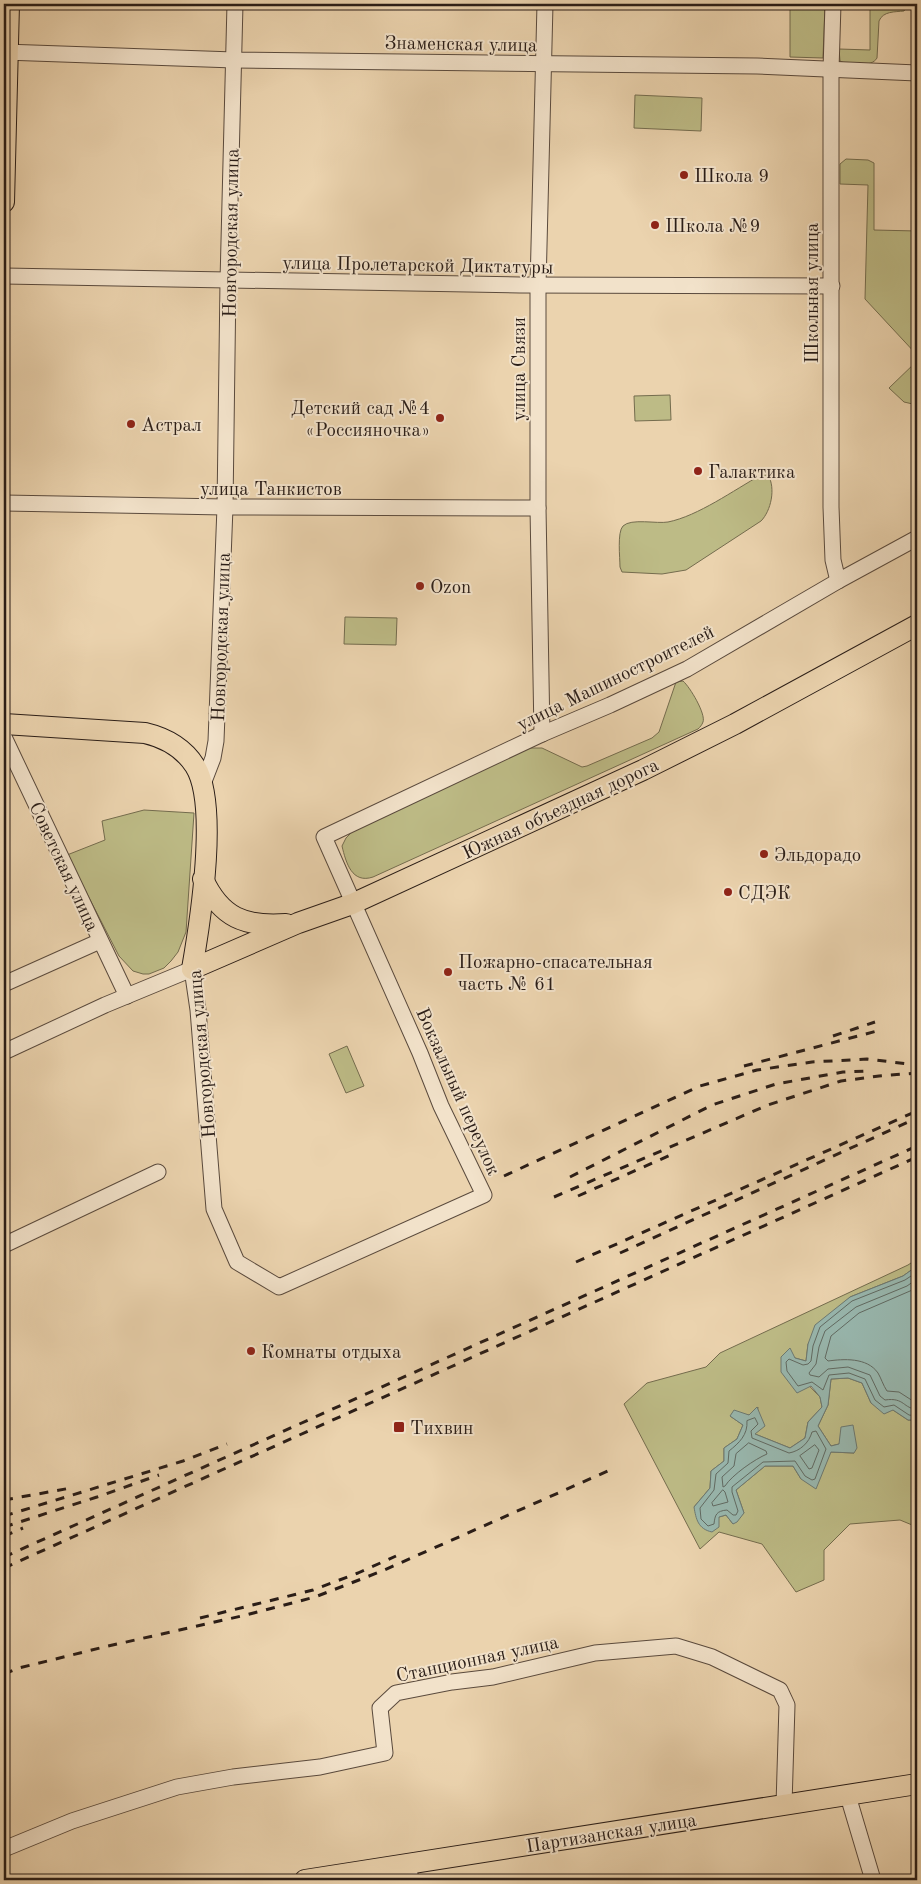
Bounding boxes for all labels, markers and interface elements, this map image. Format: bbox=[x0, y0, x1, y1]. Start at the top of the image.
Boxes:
street label: Знаменская улица bbox=[384, 35, 538, 56]
street label: Новгородская улица bbox=[222, 148, 243, 318]
place label: Школа 9 bbox=[694, 168, 769, 187]
marker: Школа 9 bbox=[678, 169, 690, 181]
place label: Школа №9 bbox=[665, 218, 761, 237]
marker: Школа №9 bbox=[649, 219, 661, 231]
street label: Школьная улица bbox=[804, 222, 823, 363]
street label: улица Пролетарской Диктатуры bbox=[282, 255, 554, 278]
street label: улица Связи bbox=[511, 317, 530, 421]
place label: Детский сад №4 «Россияночка» bbox=[291, 400, 430, 441]
marker: Детский сад №4 «Россияночка» bbox=[434, 412, 446, 424]
place label: Астрал bbox=[141, 417, 202, 436]
marker: Астрал bbox=[125, 418, 137, 430]
place label: Галактика bbox=[708, 464, 796, 483]
marker: Галактика bbox=[692, 465, 704, 477]
street label: улица Танкистов bbox=[200, 481, 342, 500]
street label: Новгородская улица bbox=[210, 552, 235, 722]
place label: Ozon bbox=[430, 579, 471, 598]
marker: Ozon bbox=[414, 580, 426, 592]
street label: улица Машиностроителей bbox=[515, 623, 718, 735]
street label: Южная объездная дорога bbox=[460, 756, 663, 864]
street label: Советская улица bbox=[25, 800, 101, 935]
place label: Эльдорадо bbox=[774, 847, 861, 866]
marker: Эльдорадо bbox=[758, 848, 770, 860]
place label: СДЭК bbox=[738, 885, 791, 904]
marker: СДЭК bbox=[722, 886, 734, 898]
place label: Пожарно-спасательная часть № 61 bbox=[458, 954, 653, 995]
marker: Пожарно-спасательная часть № 61 bbox=[442, 966, 454, 978]
street label: Новгородская улица bbox=[187, 968, 220, 1139]
street label: Вокзальный переулок bbox=[411, 1006, 502, 1179]
place label: Комнаты отдыха bbox=[261, 1344, 402, 1363]
marker: Комнаты отдыха bbox=[245, 1345, 257, 1357]
marker: Тихвин bbox=[392, 1420, 406, 1434]
place label: Тихвин bbox=[410, 1420, 473, 1439]
street label: Станционная улица bbox=[395, 1634, 561, 1687]
street label: Партизанская улица bbox=[525, 1812, 699, 1857]

